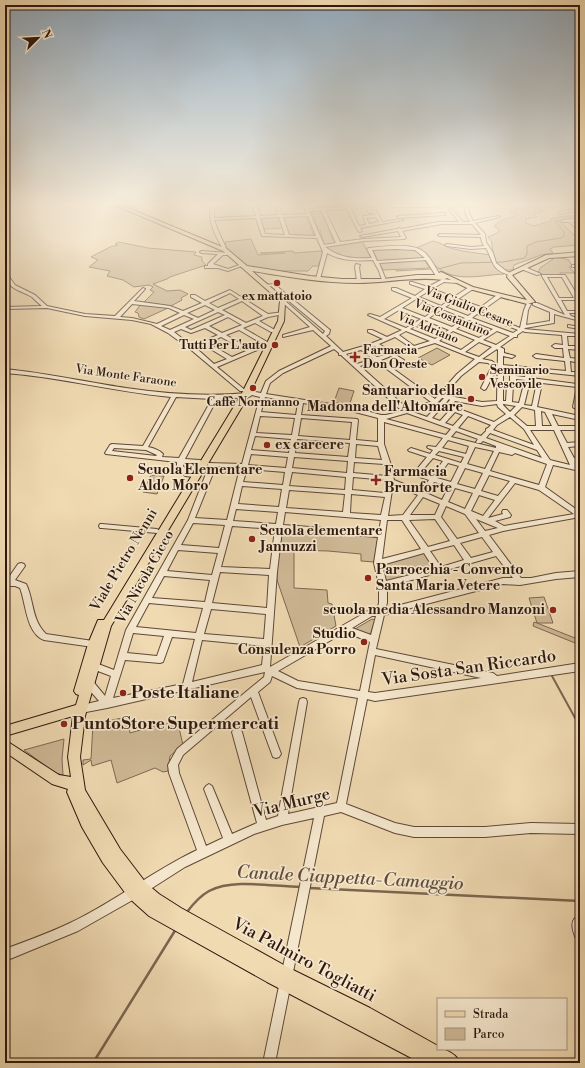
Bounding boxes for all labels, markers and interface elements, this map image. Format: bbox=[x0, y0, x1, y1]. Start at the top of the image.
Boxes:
north arrow bbox=[18, 18, 58, 58]
text: N bbox=[38, 28, 55, 41]
marker: ex mattatoio bbox=[272, 278, 282, 288]
street label: Via Giulio Cesare bbox=[422, 283, 515, 331]
place label: ex mattatoio bbox=[242, 289, 312, 304]
street label: Via Costantino bbox=[411, 296, 492, 340]
street label: Via Adriano bbox=[394, 309, 461, 347]
place label: Tutti Per L'auto bbox=[179, 338, 267, 353]
marker: Tutti Per L'auto bbox=[270, 340, 280, 350]
place label: Farmacia Don Oreste bbox=[363, 343, 428, 372]
marker: Farmacia Don Oreste bbox=[350, 352, 360, 362]
street label: Via Monte Faraone bbox=[73, 361, 178, 391]
place label: Seminario Vescovile bbox=[489, 363, 549, 392]
marker: Seminario Vescovile bbox=[477, 372, 487, 382]
place label: Santuario della Madonna dell'Altomare bbox=[307, 382, 463, 416]
marker: Caffè Normanno bbox=[248, 383, 258, 393]
marker: Santuario della Madonna dell'Altomare bbox=[466, 394, 476, 404]
place label: Caffè Normanno bbox=[207, 395, 299, 410]
place label: ex carcere bbox=[275, 436, 344, 454]
marker: ex carcere bbox=[262, 440, 272, 450]
place label: Scuola Elementare Aldo Moro bbox=[137, 461, 263, 495]
place label: Farmacia Brunforte bbox=[384, 463, 452, 497]
marker: Scuola Elementare Aldo Moro bbox=[125, 473, 135, 483]
marker: Farmacia Brunforte bbox=[371, 475, 381, 485]
street label: Viale Pietro Nenni bbox=[86, 505, 162, 615]
place label: Scuola elementare Jannuzzi bbox=[258, 522, 383, 556]
street label: Via Nicola Cicco bbox=[111, 527, 178, 628]
marker: Scuola elementare Jannuzzi bbox=[247, 534, 257, 544]
place label: Parrocchia - Convento Santa Maria Vetere bbox=[376, 561, 524, 595]
marker: Parrocchia - Convento Santa Maria Vetere bbox=[363, 573, 373, 583]
place label: scuola media Alessandro Manzoni bbox=[323, 601, 546, 619]
marker: scuola media Alessandro Manzoni bbox=[548, 605, 558, 615]
place label: Studio Consulenza Porro bbox=[238, 625, 356, 659]
marker: Studio Consulenza Porro bbox=[359, 637, 369, 647]
street label: Via Sosta San Riccardo bbox=[379, 645, 558, 691]
place label: Poste Italiane bbox=[131, 682, 239, 704]
marker: Poste Italiane bbox=[118, 688, 128, 698]
place label: PuntoStore Supermercati bbox=[72, 713, 280, 735]
marker: PuntoStore Supermercati bbox=[59, 719, 69, 729]
street label: Via Murge bbox=[251, 783, 333, 823]
water label: Canale Ciappetta-Camaggio bbox=[236, 861, 464, 895]
street label: Via Palmiro Togliatti bbox=[227, 912, 380, 1007]
legend bbox=[437, 998, 567, 1050]
text: Strada bbox=[473, 1007, 509, 1022]
text: Parco bbox=[473, 1027, 505, 1042]

